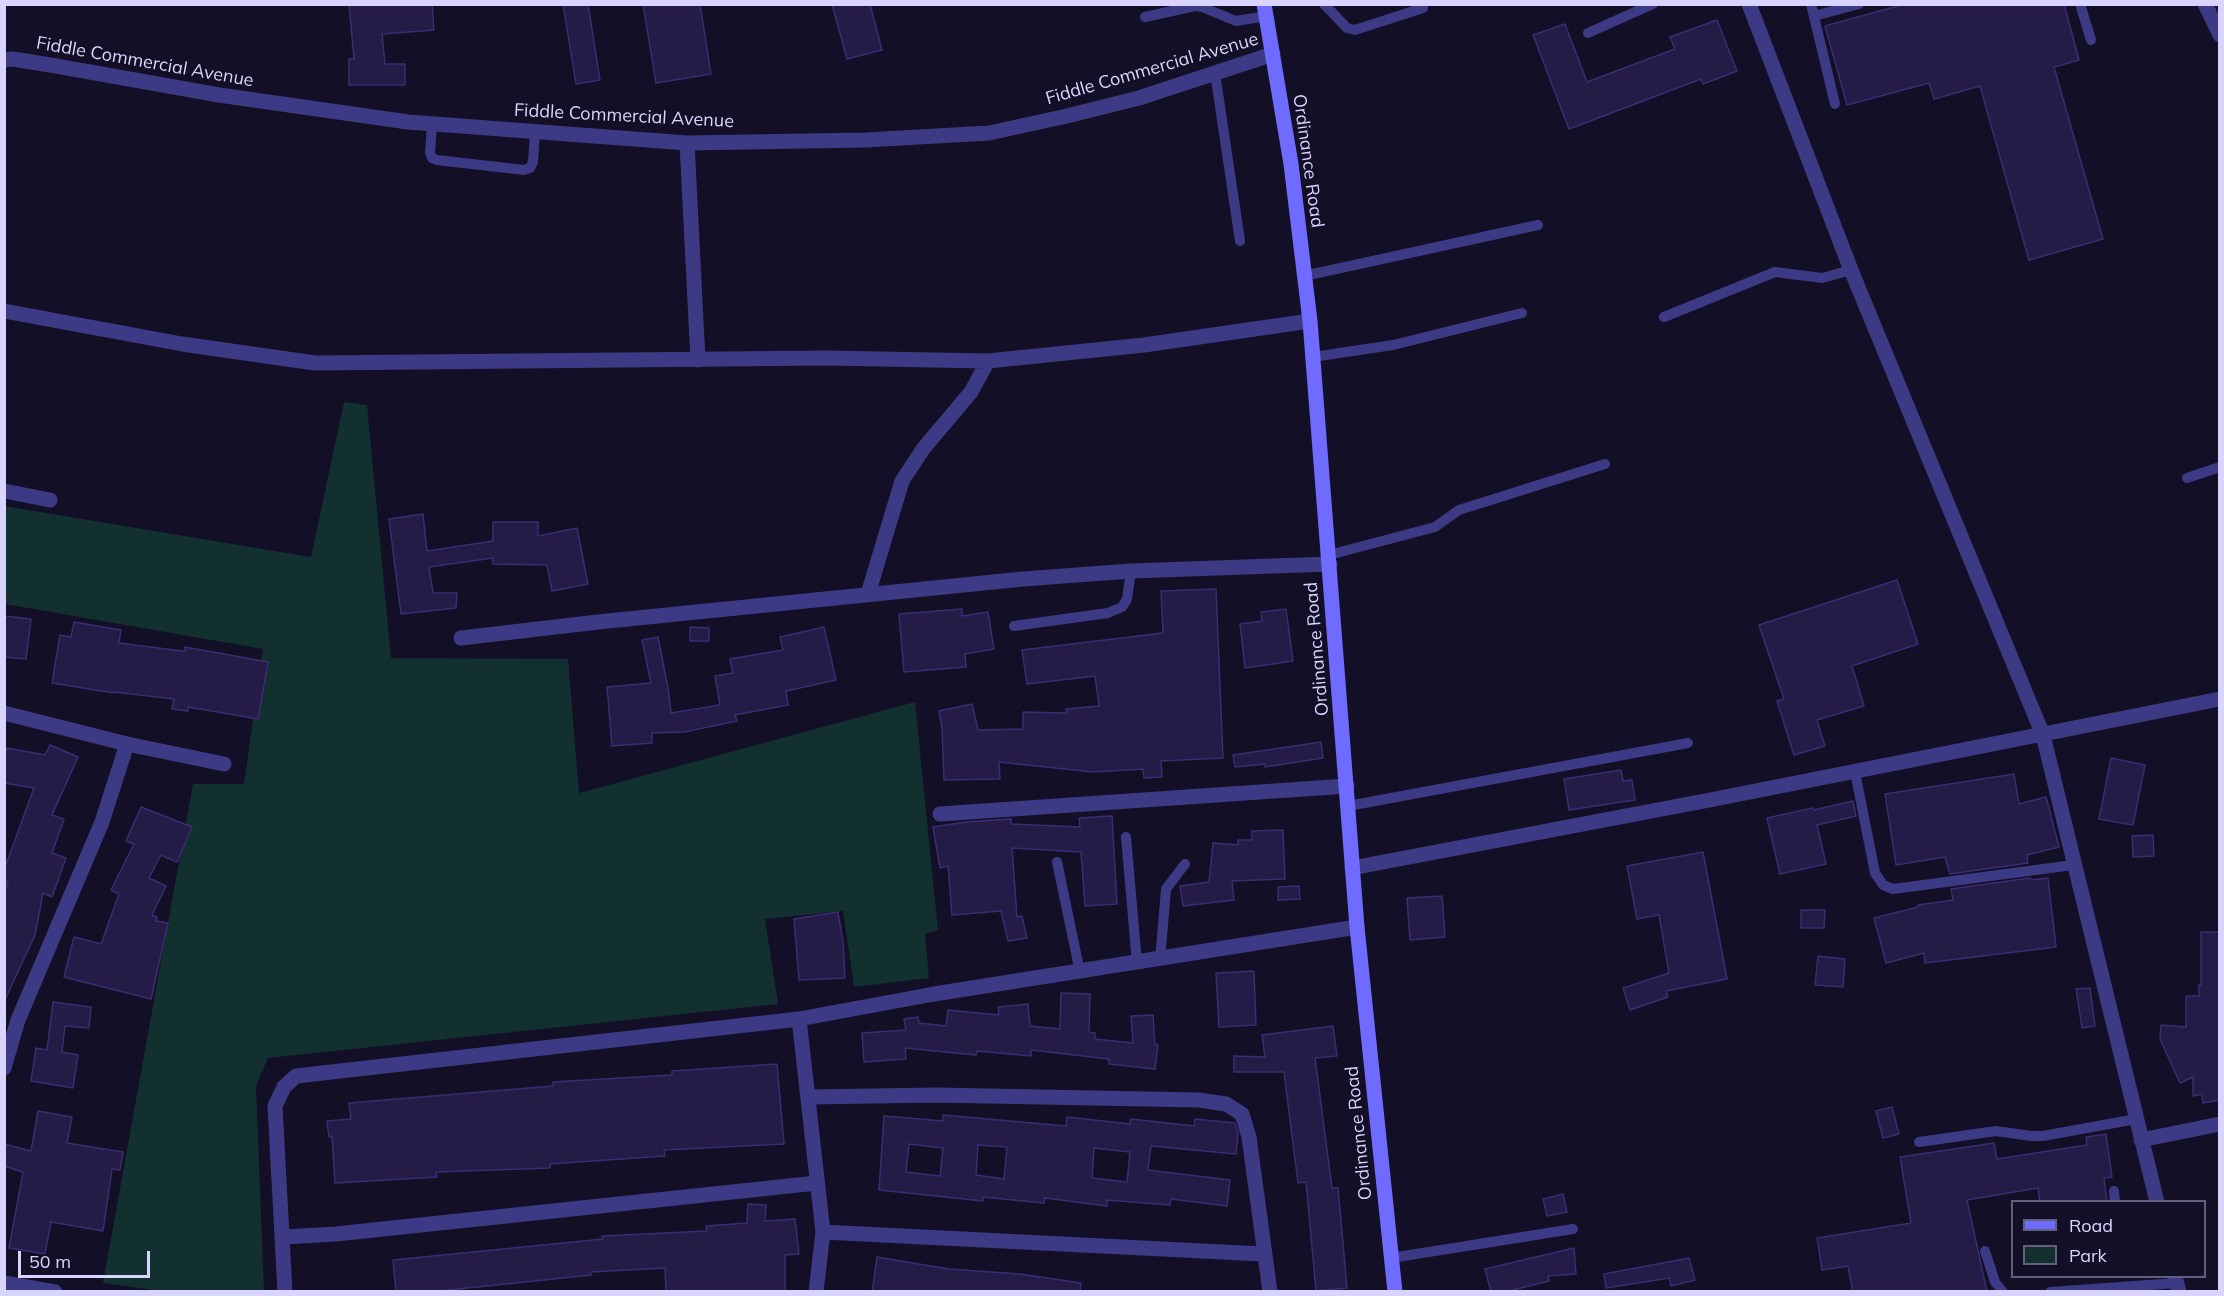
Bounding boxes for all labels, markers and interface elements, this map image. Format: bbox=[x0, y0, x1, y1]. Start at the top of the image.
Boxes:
street label: Fiddle Commercial Avenue bbox=[1043, 28, 1261, 110]
street label: Fiddle Commercial Avenue bbox=[35, 32, 255, 92]
street label: Ordinance Road bbox=[1288, 93, 1328, 229]
street label: Fiddle Commercial Avenue bbox=[513, 99, 735, 133]
street label: Ordinance Road bbox=[1300, 581, 1334, 717]
street label: Ordinance Road bbox=[1341, 1065, 1377, 1201]
legend bbox=[2011, 1200, 2206, 1278]
text: Road bbox=[2069, 1214, 2113, 1237]
scale bar bbox=[21, 1239, 153, 1277]
text: Park bbox=[2069, 1244, 2107, 1267]
text: 50 m bbox=[29, 1250, 71, 1273]

